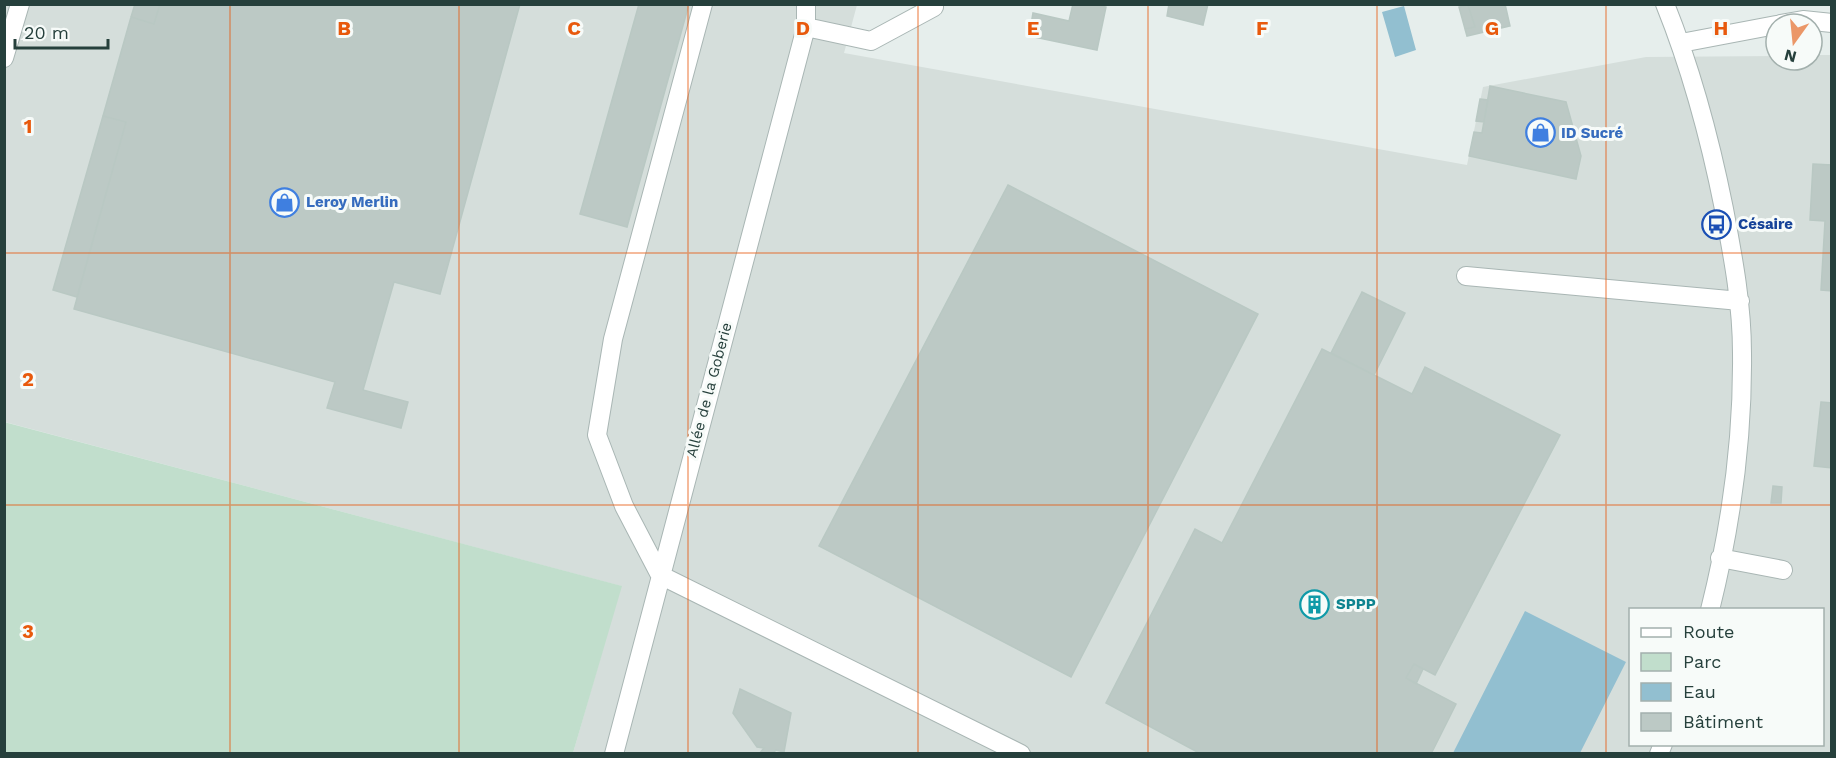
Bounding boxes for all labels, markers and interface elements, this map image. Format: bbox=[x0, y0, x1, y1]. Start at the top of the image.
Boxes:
scale bar bbox=[15, 12, 108, 50]
north arrow bbox=[1764, 12, 1824, 72]
text: B bbox=[337, 16, 351, 40]
text: C bbox=[567, 16, 581, 40]
text: D bbox=[796, 16, 810, 40]
text: E bbox=[1027, 16, 1039, 40]
text: F bbox=[1256, 16, 1268, 40]
text: G bbox=[1485, 16, 1499, 40]
text: H bbox=[1714, 16, 1728, 40]
text: 20 m bbox=[24, 22, 69, 43]
text: N bbox=[1782, 45, 1798, 67]
text: 1 bbox=[24, 114, 32, 138]
shop icon: ID Sucré bbox=[1524, 117, 1556, 149]
place label: ID Sucré bbox=[1561, 124, 1624, 142]
shop icon: Leroy Merlin bbox=[269, 186, 301, 218]
place label: Leroy Merlin bbox=[306, 193, 398, 211]
bus stop icon: Césaire bbox=[1701, 208, 1733, 240]
place label: Césaire bbox=[1738, 215, 1793, 233]
street label: Allée de la Goberie bbox=[682, 320, 736, 460]
text: 2 bbox=[22, 367, 34, 391]
building icon: SPPP bbox=[1299, 588, 1331, 620]
place label: SPPP bbox=[1336, 595, 1376, 613]
legend bbox=[1629, 608, 1824, 746]
text: 3 bbox=[22, 619, 34, 643]
text: Route bbox=[1683, 621, 1735, 642]
text: Parc bbox=[1683, 651, 1721, 672]
text: Eau bbox=[1683, 681, 1716, 702]
text: Bâtiment bbox=[1683, 711, 1763, 732]

